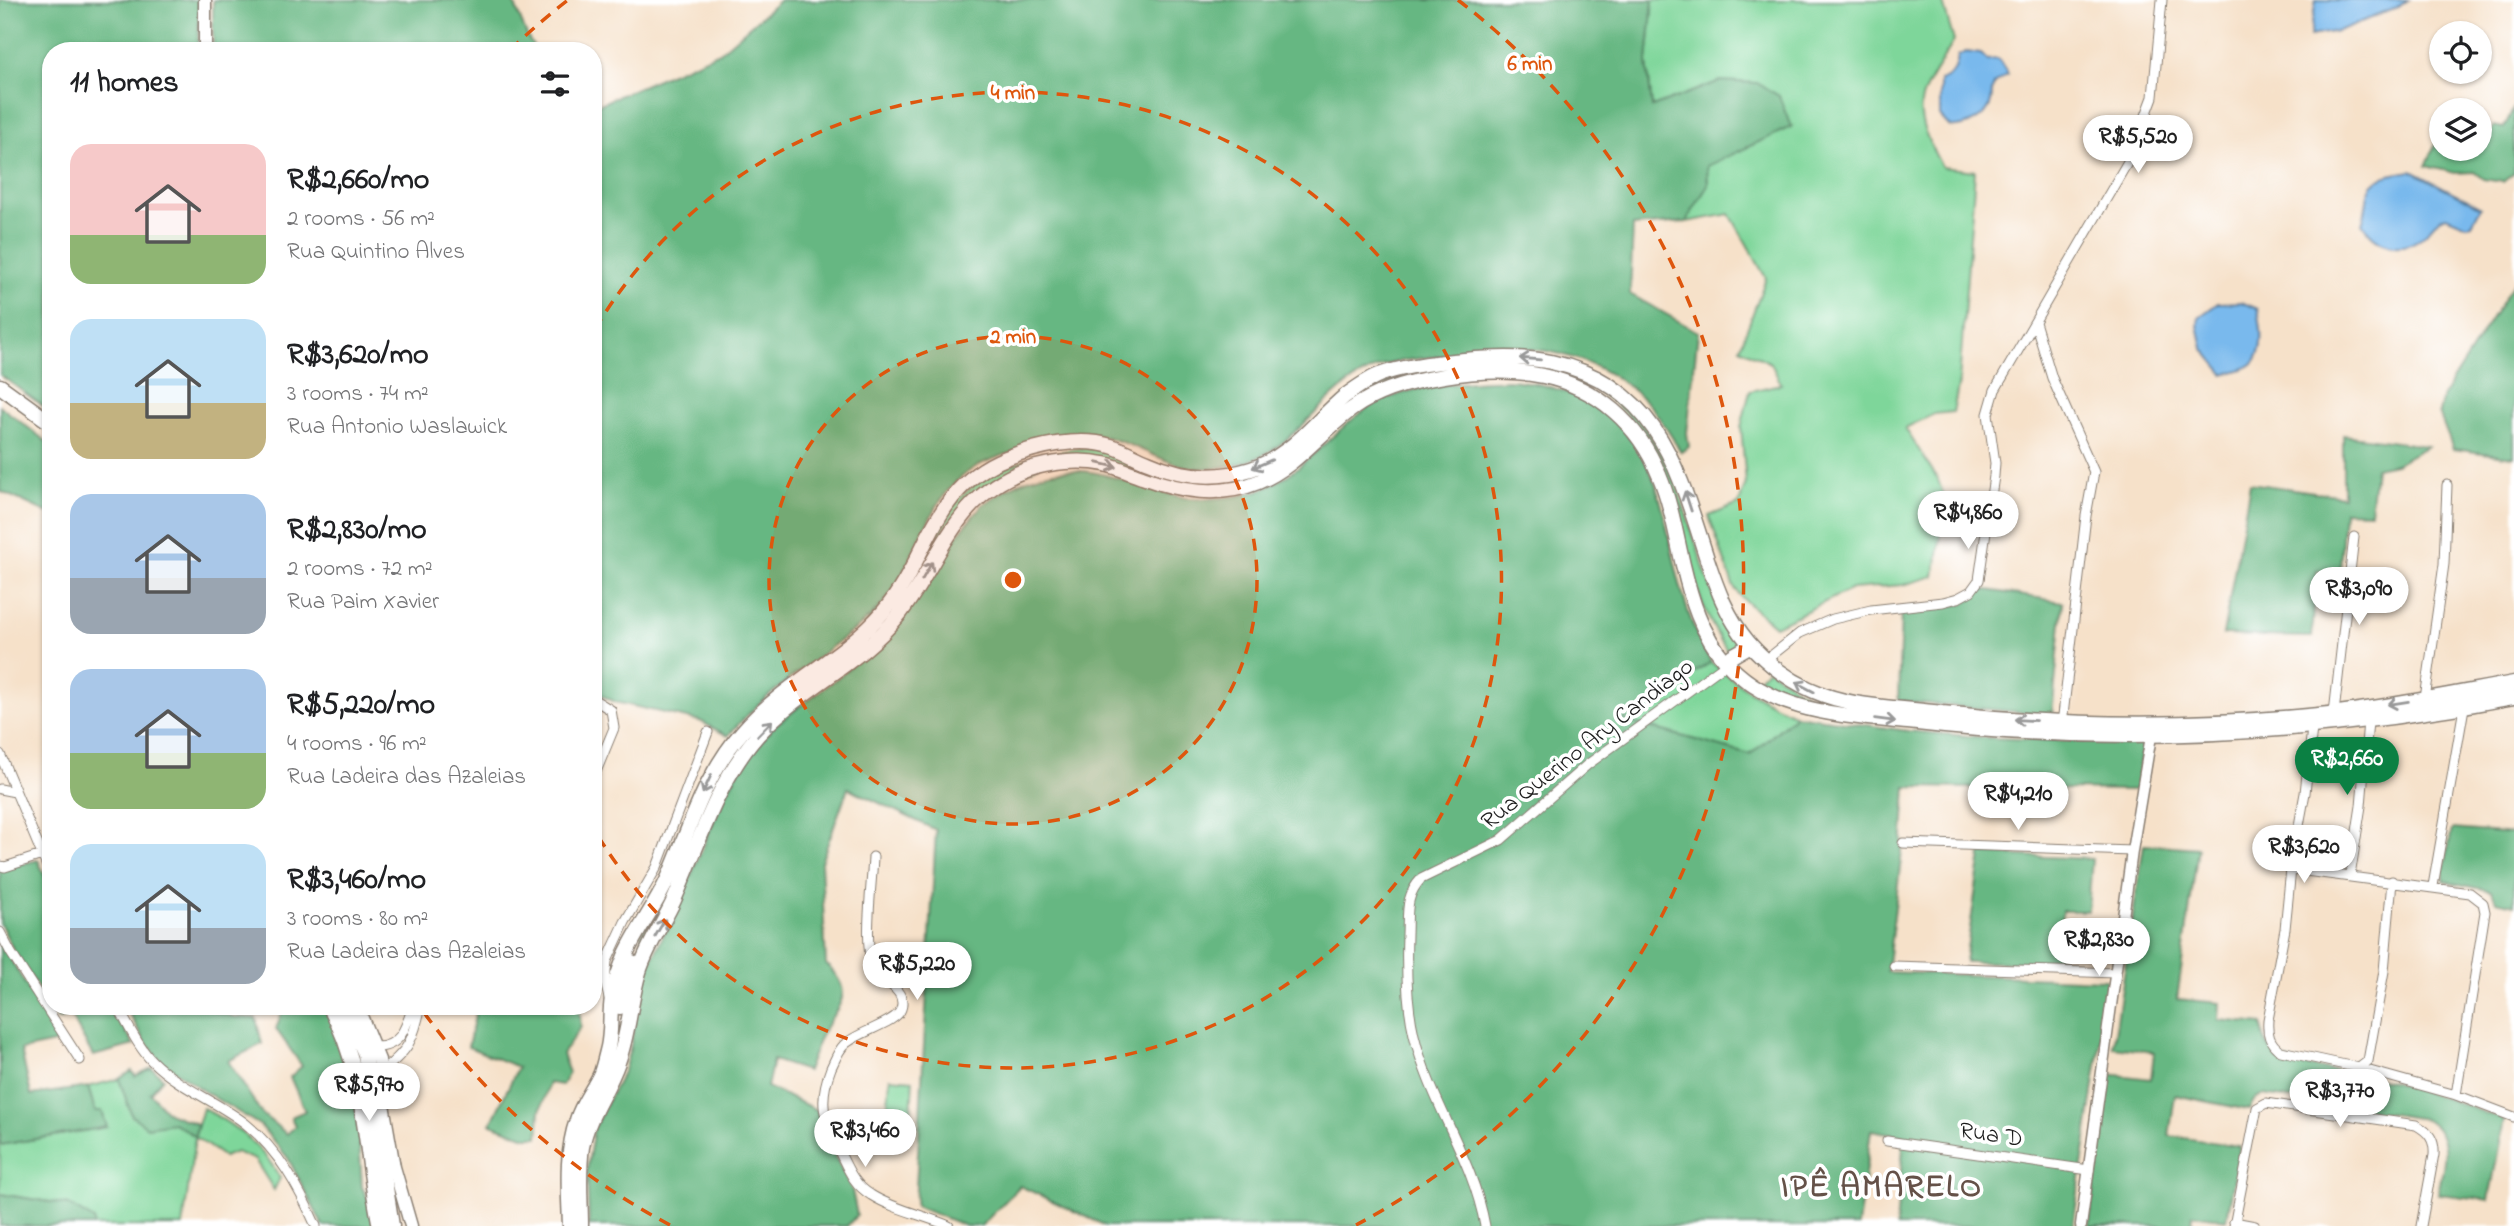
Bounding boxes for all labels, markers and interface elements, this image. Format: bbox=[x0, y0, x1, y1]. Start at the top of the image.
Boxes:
map controls bbox=[2429, 21, 2492, 161]
button: locate bbox=[2429, 21, 2492, 84]
text: 6 min bbox=[1508, 50, 1552, 80]
text: 11 homes bbox=[70, 62, 178, 106]
icon: filters bbox=[536, 65, 574, 103]
text: 4 min bbox=[991, 79, 1035, 109]
button: layers bbox=[2429, 98, 2492, 161]
pin: R$5,520 bbox=[2073, 116, 2203, 175]
text: R$5,520 bbox=[2099, 121, 2177, 154]
text: R$2,660/mo bbox=[287, 159, 429, 203]
icon: home bbox=[126, 172, 210, 256]
text: 2 rooms · 56 m² bbox=[287, 203, 435, 236]
text: Rua Quintino Alves bbox=[287, 236, 465, 269]
text: 2 min bbox=[989, 323, 1036, 353]
text: R$3,620/mo bbox=[287, 334, 429, 378]
icon: home bbox=[126, 347, 210, 431]
one-way arrow bbox=[1519, 352, 1542, 365]
text: 3 rooms · 74 m² bbox=[287, 378, 429, 411]
text: Rua Antonio Waslawick bbox=[287, 411, 507, 444]
one-way arrow bbox=[1252, 459, 1274, 472]
one-way arrow bbox=[1095, 460, 1117, 473]
one-way arrow bbox=[1681, 490, 1693, 512]
pin: R$4,860 bbox=[1903, 491, 2033, 551]
text: R$4,860 bbox=[1934, 497, 2002, 530]
text: R$2,830/mo bbox=[287, 509, 427, 553]
icon: home bbox=[126, 522, 210, 606]
text: 2 rooms · 72 m² bbox=[287, 553, 433, 586]
one-way arrow bbox=[920, 562, 934, 582]
centre of rings bbox=[1001, 568, 1025, 592]
pin: R$3,090 bbox=[2294, 568, 2424, 627]
text: R$3,090 bbox=[2326, 573, 2392, 606]
text: Rua Paim Xavier bbox=[287, 586, 439, 619]
street label: Rua Querino Ary Candiago bbox=[1474, 651, 1702, 840]
one-way arrow bbox=[1795, 679, 1816, 693]
text: R$5,220/mo bbox=[287, 684, 435, 728]
icon: home bbox=[126, 697, 210, 781]
one-way arrow bbox=[2388, 697, 2410, 710]
one-way arrow bbox=[1873, 713, 1896, 726]
one-way arrow bbox=[2014, 713, 2037, 726]
one-way arrow bbox=[756, 720, 773, 737]
text: 4 rooms · 96 m² bbox=[287, 728, 427, 761]
pin: R$2,660 bbox=[2282, 738, 2412, 797]
text: R$2,660 bbox=[2311, 743, 2383, 776]
text: Rua Ladeira das Azaleias bbox=[287, 761, 526, 794]
pin: R$4,210 bbox=[1953, 772, 2083, 832]
one-way arrow bbox=[700, 773, 713, 795]
text: R$4,210 bbox=[1984, 778, 2052, 811]
pin: R$3,620 bbox=[2239, 826, 2369, 885]
text: R$3,620 bbox=[2268, 831, 2340, 864]
text: R$3,460/mo bbox=[287, 859, 426, 903]
icon: home bbox=[126, 872, 210, 956]
text: 3 rooms · 80 m² bbox=[287, 903, 428, 936]
pin: R$2,830 bbox=[2034, 918, 2164, 978]
one-way arrow bbox=[653, 919, 667, 939]
text: R$2,830 bbox=[2064, 924, 2134, 957]
text: Rua Ladeira das Azaleias bbox=[287, 936, 526, 969]
pin: R$5,220 bbox=[852, 942, 982, 1002]
text: R$5,220 bbox=[879, 948, 955, 981]
pin: R$5,970 bbox=[304, 1064, 434, 1123]
text: R$5,970 bbox=[334, 1069, 404, 1102]
pin: R$3,770 bbox=[2275, 1070, 2405, 1129]
text: R$3,770 bbox=[2306, 1075, 2374, 1108]
pin: R$3,460 bbox=[800, 1110, 930, 1169]
street label: Rua D bbox=[1957, 1114, 2025, 1158]
text: R$3,460 bbox=[830, 1115, 900, 1148]
district label: IPÊ AMARELO bbox=[1781, 1165, 1983, 1212]

